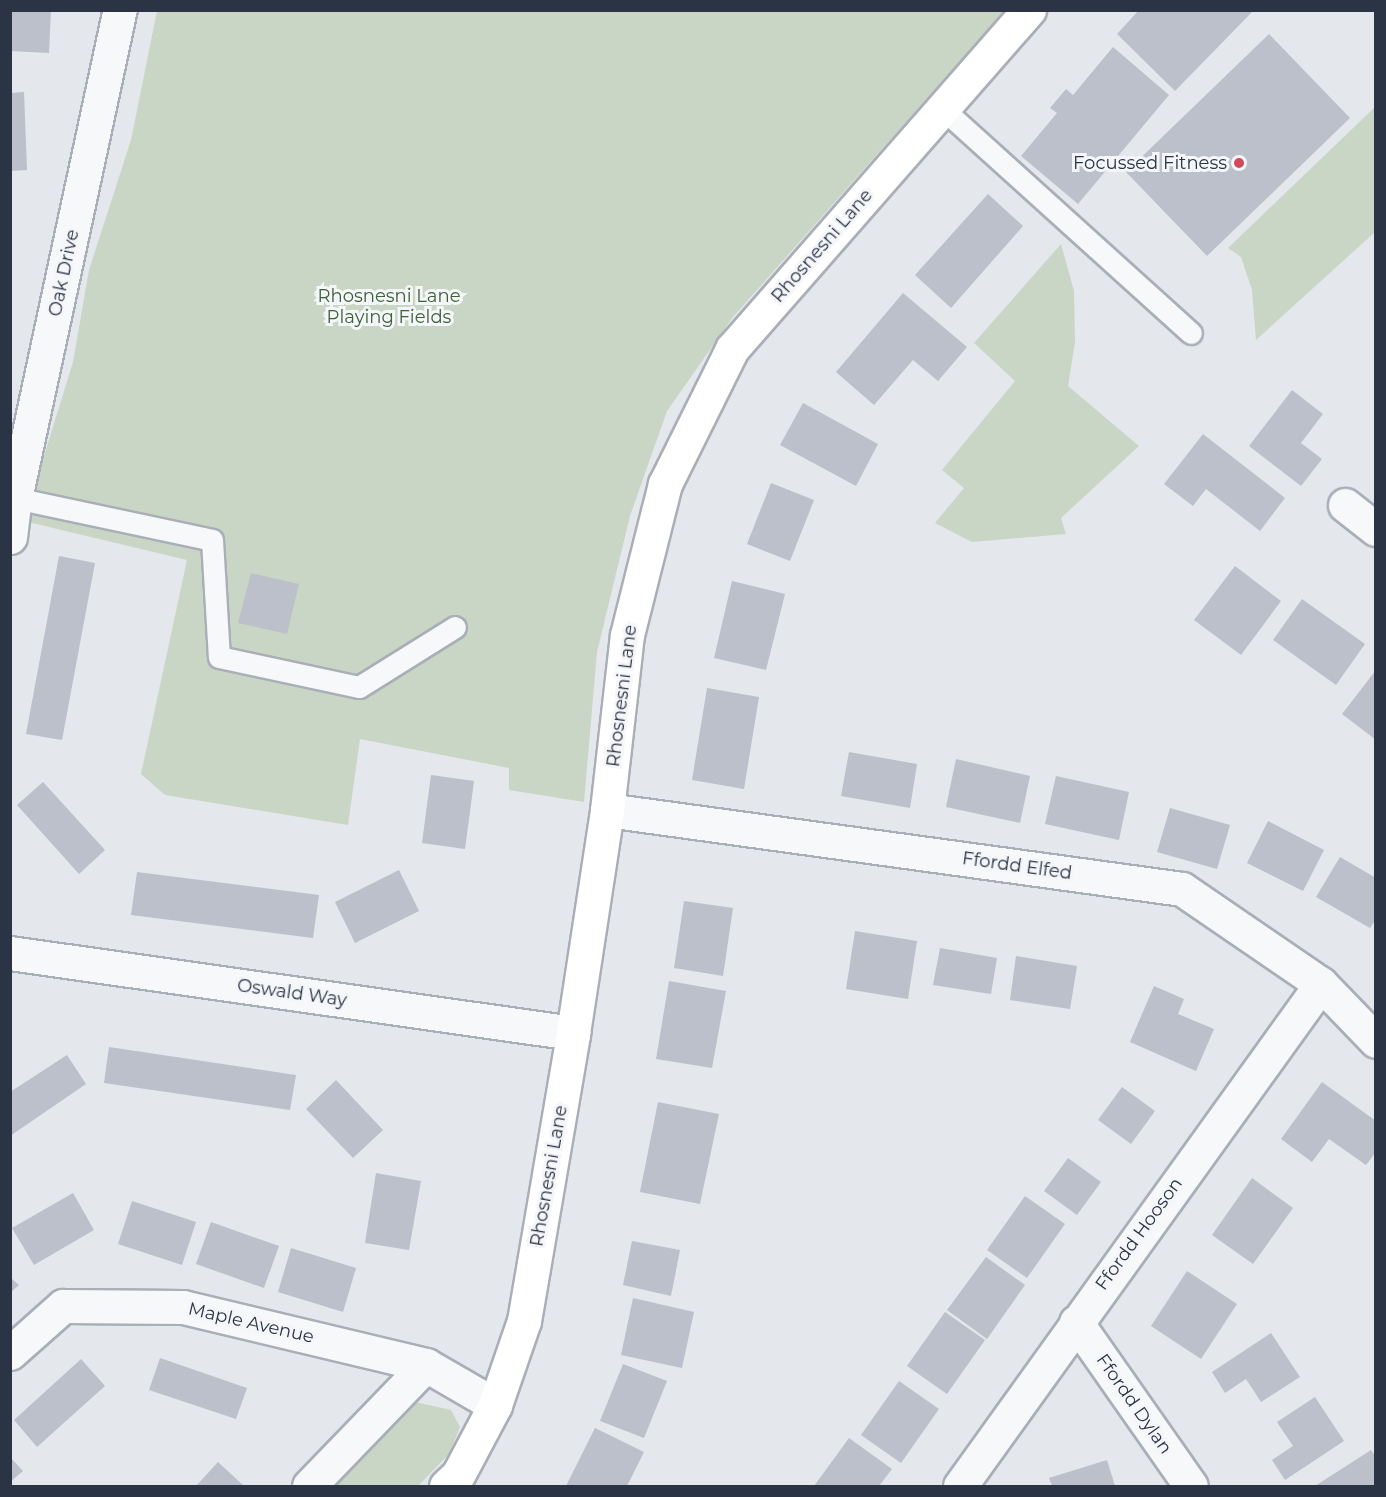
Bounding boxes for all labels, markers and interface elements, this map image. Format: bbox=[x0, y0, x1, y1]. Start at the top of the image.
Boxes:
place label: Focussed Fitness bbox=[1073, 152, 1227, 174]
marker: Focussed Fitness bbox=[1232, 156, 1246, 170]
street label: Rhosnesni Lane bbox=[767, 185, 877, 307]
street label: Oak Drive bbox=[44, 228, 84, 318]
park label: Rhosnesni Lane Playing Fields bbox=[317, 286, 461, 328]
street label: Rhosnesni Lane bbox=[603, 624, 641, 768]
street label: Ffordd Elfed bbox=[961, 848, 1073, 884]
street label: Oswald Way bbox=[236, 975, 348, 1011]
street label: Rhosnesni Lane bbox=[526, 1104, 572, 1248]
street label: Ffordd Hooson bbox=[1091, 1173, 1187, 1295]
street label: Maple Avenue bbox=[186, 1298, 316, 1348]
street label: Ffordd Dylan bbox=[1092, 1350, 1176, 1458]

